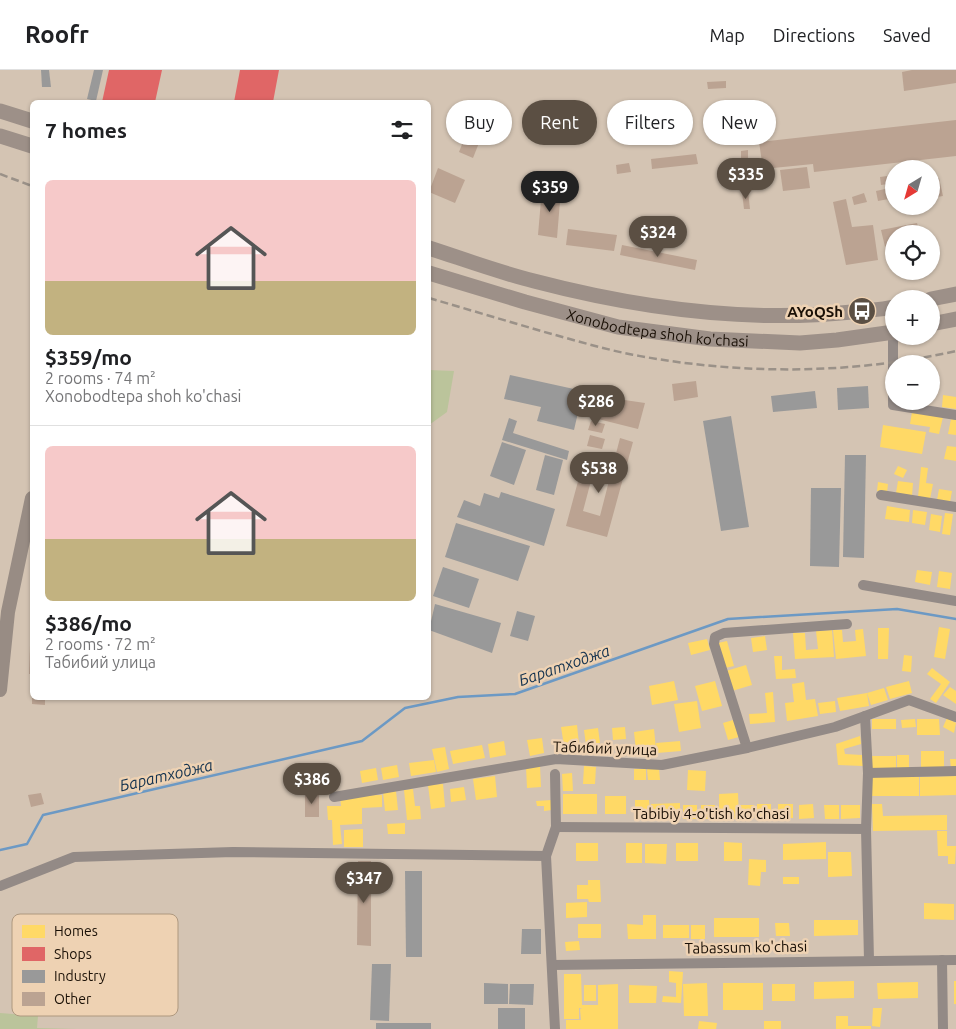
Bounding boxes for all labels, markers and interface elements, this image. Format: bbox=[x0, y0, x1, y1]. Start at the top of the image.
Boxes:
text: Roofr bbox=[25, 21, 89, 48]
text: Map bbox=[709, 25, 745, 45]
text: Directions bbox=[773, 25, 855, 45]
text: Saved bbox=[883, 25, 931, 45]
chip: Buy bbox=[446, 100, 512, 145]
chip: Rent bbox=[522, 100, 597, 145]
chip: Filters bbox=[607, 100, 693, 145]
chip: New bbox=[703, 100, 776, 145]
icon: filters bbox=[388, 116, 416, 144]
text: 7 homes bbox=[45, 118, 127, 142]
pin: $335 bbox=[716, 158, 776, 200]
north arrow bbox=[885, 160, 940, 215]
map controls bbox=[885, 160, 940, 410]
text: $335 bbox=[728, 165, 764, 183]
pin: $359 bbox=[520, 170, 580, 213]
text: $359 bbox=[532, 178, 568, 196]
icon: home bbox=[186, 213, 276, 303]
pin: $324 bbox=[628, 216, 688, 258]
text: $324 bbox=[640, 223, 676, 241]
button: locate bbox=[885, 225, 940, 280]
button: + bbox=[885, 290, 940, 345]
bus stop icon: AYoQSh bbox=[847, 296, 877, 326]
place label: AYoQSh bbox=[787, 303, 843, 320]
street label: Xonobodtepa shoh ko'chasi bbox=[565, 305, 749, 349]
text: $359/mo bbox=[45, 345, 132, 369]
button: − bbox=[885, 355, 940, 410]
text: 2 rooms · 74 m² bbox=[45, 369, 156, 387]
pin: $286 bbox=[566, 384, 626, 427]
text: Xonobodtepa shoh ko'chasi bbox=[45, 387, 241, 405]
text: $286 bbox=[578, 392, 614, 410]
pin: $538 bbox=[569, 452, 629, 494]
text: $538 bbox=[581, 459, 617, 477]
icon: home bbox=[186, 478, 276, 568]
text: $386/mo bbox=[45, 611, 132, 635]
text: 2 rooms · 72 m² bbox=[45, 635, 156, 653]
water label: Баратходжа bbox=[516, 641, 612, 689]
text: Табибий улица bbox=[45, 653, 156, 671]
street label: Табибий улица bbox=[553, 738, 657, 758]
water label: Баратходжа bbox=[118, 755, 215, 794]
pin: $386 bbox=[282, 762, 342, 805]
text: $386 bbox=[294, 770, 330, 788]
street label: Tabibiy 4-o'tish ko'chasi bbox=[633, 805, 789, 822]
pin: $347 bbox=[334, 862, 394, 904]
text: $347 bbox=[346, 869, 382, 887]
legend bbox=[12, 914, 178, 1016]
text: Homes bbox=[54, 923, 98, 939]
street label: Tabassum ko'chasi bbox=[685, 937, 807, 957]
text: Shops bbox=[54, 946, 92, 962]
text: Industry bbox=[54, 968, 106, 984]
text: Other bbox=[54, 991, 92, 1007]

